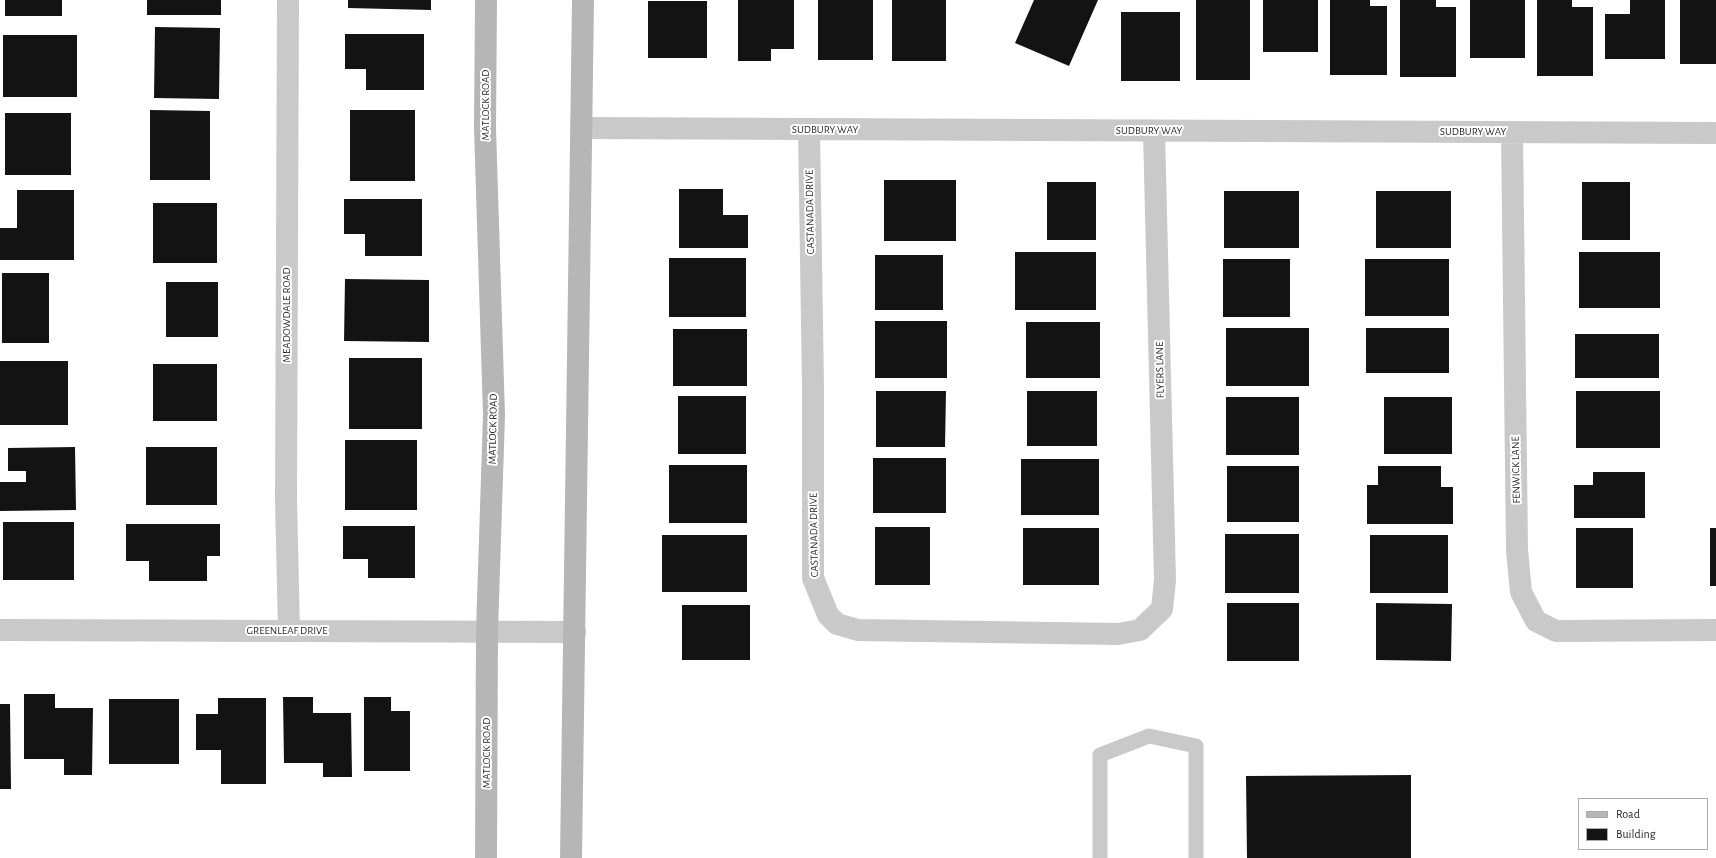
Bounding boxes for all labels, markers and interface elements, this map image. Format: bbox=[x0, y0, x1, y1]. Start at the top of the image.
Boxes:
street label: MATLOCK ROAD bbox=[479, 70, 493, 140]
street label: SUDBURY WAY bbox=[792, 123, 858, 137]
street label: SUDBURY WAY bbox=[1116, 124, 1182, 138]
street label: SUDBURY WAY bbox=[1440, 125, 1506, 139]
street label: CASTANADA DRIVE bbox=[803, 170, 817, 254]
street label: MEADOWDALE ROAD bbox=[280, 267, 294, 363]
street label: FLYERS LANE bbox=[1153, 342, 1167, 398]
street label: MATLOCK ROAD bbox=[486, 393, 500, 465]
street label: FENWICK LANE bbox=[1509, 436, 1523, 504]
street label: CASTANADA DRIVE bbox=[807, 493, 821, 577]
street label: GREENLEAF DRIVE bbox=[246, 624, 328, 638]
street label: MATLOCK ROAD bbox=[480, 718, 494, 788]
legend bbox=[1578, 798, 1708, 850]
text: Road bbox=[1616, 808, 1640, 820]
text: Building bbox=[1616, 828, 1656, 840]

